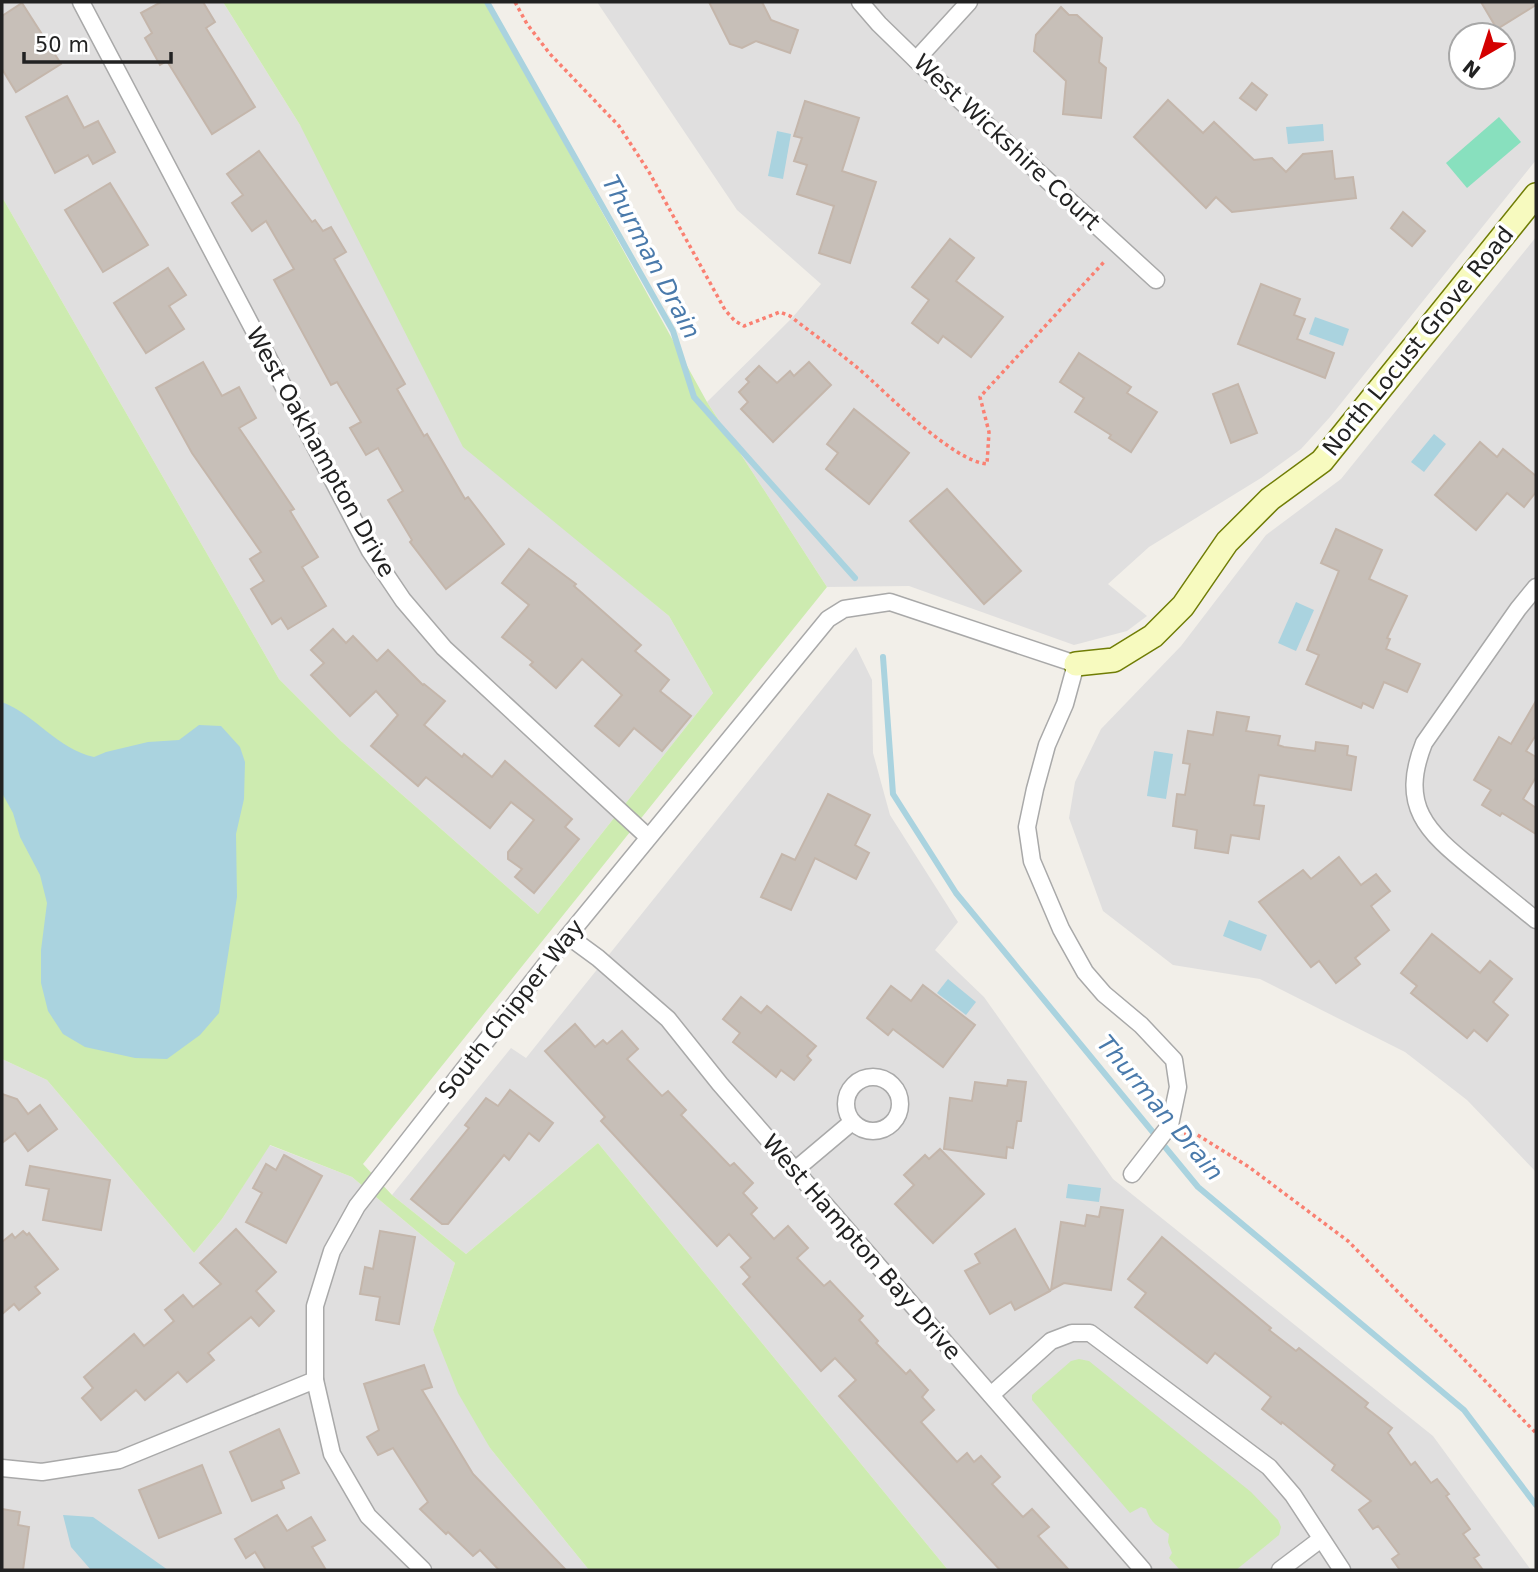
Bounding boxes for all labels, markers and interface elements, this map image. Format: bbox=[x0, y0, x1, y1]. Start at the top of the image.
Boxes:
scale bar bbox=[24, 21, 172, 65]
north arrow bbox=[1447, 21, 1517, 91]
text: 50 m bbox=[35, 33, 89, 57]
street label: West Wickshire Court bbox=[909, 49, 1105, 235]
text: N bbox=[1458, 56, 1484, 83]
water label: Thurman Drain bbox=[596, 171, 706, 343]
street label: North Locust Grove Road bbox=[1317, 221, 1519, 461]
street label: West Oakhampton Drive bbox=[241, 323, 401, 581]
street label: South Chipper Way bbox=[433, 914, 589, 1104]
water label: Thurman Drain bbox=[1091, 1030, 1229, 1186]
street label: West Hampton Bay Drive bbox=[757, 1129, 967, 1365]

